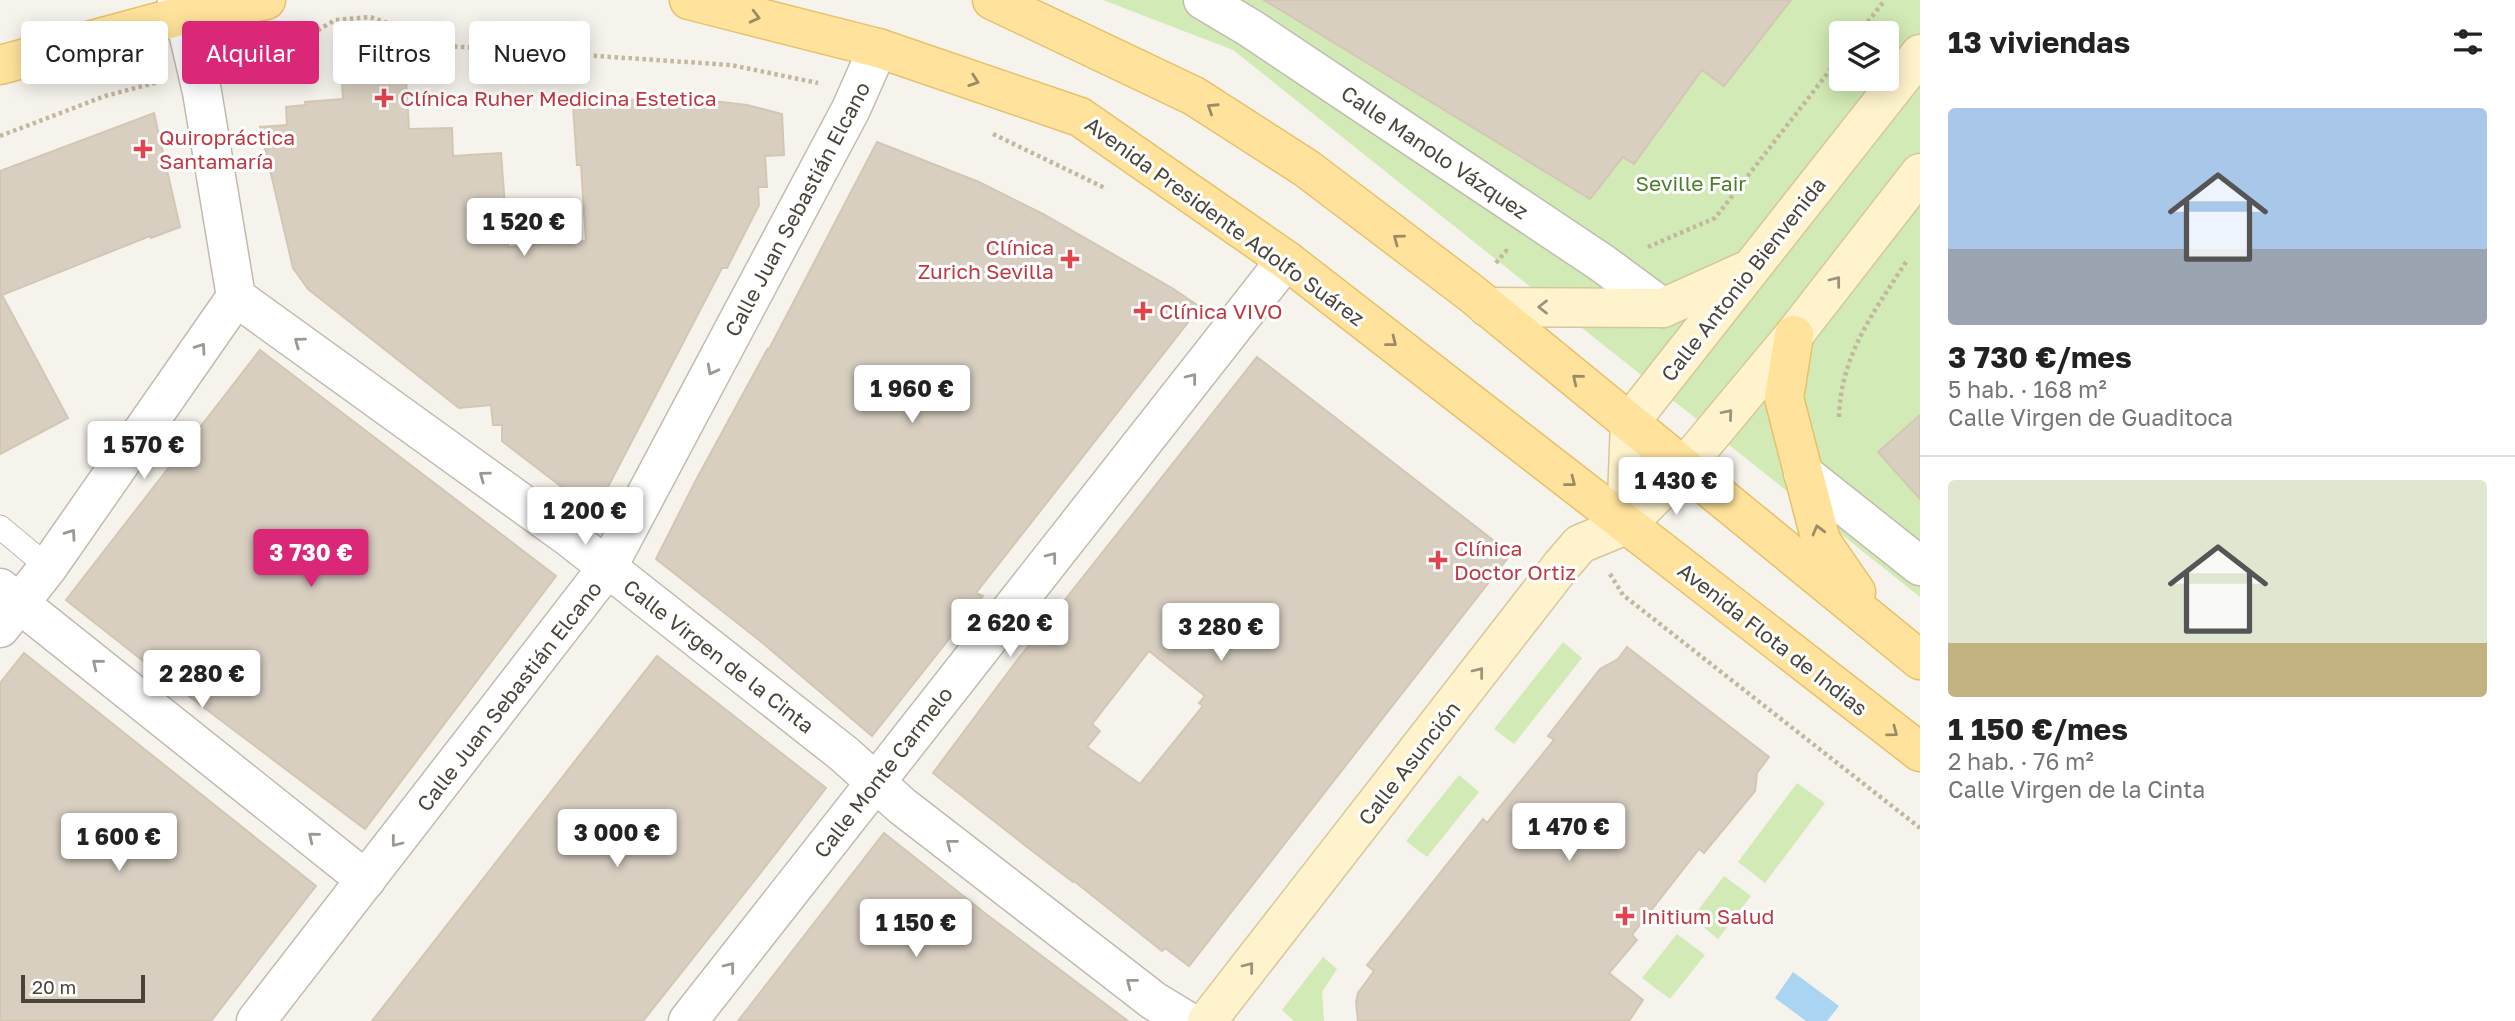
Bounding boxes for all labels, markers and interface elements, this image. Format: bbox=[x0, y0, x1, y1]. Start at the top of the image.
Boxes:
one-way arrow bbox=[749, 9, 761, 23]
chip: Comprar bbox=[21, 21, 168, 84]
chip: Alquilar bbox=[182, 21, 319, 84]
chip: Filtros bbox=[333, 21, 455, 84]
chip: Nuevo bbox=[469, 21, 590, 84]
map controls bbox=[1829, 21, 1899, 91]
button: layers bbox=[1829, 21, 1899, 91]
icon: filters bbox=[2449, 23, 2487, 61]
text: 13 viviendas bbox=[1948, 24, 2130, 60]
one-way arrow bbox=[967, 72, 979, 87]
street label: Calle Juan Sebastián Elcano bbox=[719, 77, 875, 341]
street label: Calle Manolo Vázquez bbox=[1336, 80, 1534, 224]
place label: Clínica Ruher Medicina Estetica bbox=[400, 85, 717, 111]
marker: Clínica Ruher Medicina Estetica bbox=[374, 88, 394, 108]
one-way arrow bbox=[1207, 104, 1220, 116]
street label: Avenida Presidente Adolfo Suárez bbox=[1080, 111, 1370, 331]
place label: Quiropráctica Santamaría bbox=[159, 124, 295, 174]
marker: Quiropráctica Santamaría bbox=[133, 139, 153, 159]
icon: home bbox=[2155, 154, 2281, 280]
park label: Seville Fair bbox=[1635, 170, 1747, 196]
street label: Calle Antonio Bienvenida bbox=[1655, 172, 1831, 386]
pin: 1 520 € bbox=[459, 198, 589, 258]
text: 1 520 € bbox=[483, 207, 565, 235]
place label: Clínica Zurich Sevilla bbox=[918, 234, 1054, 284]
one-way arrow bbox=[1393, 234, 1406, 247]
marker: Clínica Zurich Sevilla bbox=[1060, 249, 1080, 269]
one-way arrow bbox=[1827, 277, 1840, 289]
place label: Clínica VIVO bbox=[1159, 298, 1283, 324]
one-way arrow bbox=[1538, 299, 1548, 315]
marker: Clínica VIVO bbox=[1133, 301, 1153, 321]
one-way arrow bbox=[1384, 333, 1396, 346]
one-way arrow bbox=[294, 338, 307, 351]
text: 3 730 €/mes bbox=[1948, 339, 2132, 375]
one-way arrow bbox=[193, 343, 205, 356]
one-way arrow bbox=[707, 363, 721, 375]
pin: 1 960 € bbox=[847, 366, 977, 425]
text: 1 960 € bbox=[870, 374, 954, 402]
one-way arrow bbox=[1184, 374, 1197, 386]
one-way arrow bbox=[1572, 375, 1584, 388]
text: 5 hab. · 168 m² bbox=[1948, 375, 2107, 403]
text: Calle Virgen de Guaditoca bbox=[1948, 403, 2233, 431]
one-way arrow bbox=[1719, 410, 1732, 422]
pin: 1 570 € bbox=[79, 421, 209, 481]
text: 1 570 € bbox=[103, 430, 185, 458]
pin: 1 430 € bbox=[1611, 458, 1741, 517]
text: 1 430 € bbox=[1635, 466, 1717, 494]
one-way arrow bbox=[479, 471, 492, 484]
one-way arrow bbox=[1563, 474, 1576, 486]
pin: 1 200 € bbox=[520, 488, 650, 547]
text: 1 200 € bbox=[543, 496, 627, 524]
one-way arrow bbox=[1812, 524, 1826, 536]
icon: home bbox=[2155, 526, 2281, 652]
one-way arrow bbox=[63, 529, 76, 542]
pin: 3 730 € bbox=[246, 530, 376, 589]
place label: Clínica Doctor Ortiz bbox=[1454, 535, 1576, 585]
text: 3 730 € bbox=[269, 538, 353, 566]
marker: Clínica Doctor Ortiz bbox=[1428, 550, 1448, 570]
one-way arrow bbox=[1044, 553, 1057, 565]
street label: Avenida Flota de Indias bbox=[1673, 557, 1873, 721]
street label: Calle Virgen de la Cinta bbox=[618, 573, 820, 739]
street label: Calle Juan Sebastián Elcano bbox=[411, 576, 607, 816]
pin: 2 620 € bbox=[945, 600, 1075, 659]
pin: 3 280 € bbox=[1156, 604, 1286, 663]
text: 2 620 € bbox=[967, 608, 1053, 636]
text: 3 280 € bbox=[1178, 612, 1264, 640]
pin: 2 280 € bbox=[137, 650, 267, 710]
text: 2 280 € bbox=[159, 659, 245, 687]
one-way arrow bbox=[93, 660, 105, 673]
one-way arrow bbox=[1471, 667, 1484, 680]
street label: Calle Monte Carmelo bbox=[808, 681, 958, 863]
street label: Calle Asunción bbox=[1353, 696, 1465, 830]
text: 1 150 €/mes bbox=[1948, 711, 2128, 747]
one-way arrow bbox=[1886, 724, 1898, 736]
text: 2 hab. · 76 m² bbox=[1948, 747, 2094, 775]
text: Calle Virgen de la Cinta bbox=[1948, 775, 2205, 803]
pin: 1 470 € bbox=[1504, 804, 1634, 863]
pin: 3 000 € bbox=[552, 810, 682, 869]
text: 1 470 € bbox=[1528, 812, 1610, 840]
pin: 1 600 € bbox=[54, 814, 184, 873]
text: 3 000 € bbox=[574, 818, 660, 846]
text: 1 600 € bbox=[77, 822, 161, 850]
one-way arrow bbox=[309, 833, 322, 845]
one-way arrow bbox=[391, 834, 404, 847]
one-way arrow bbox=[946, 840, 958, 852]
pin: 1 150 € bbox=[851, 900, 981, 959]
place label: Initium Salud bbox=[1641, 903, 1774, 929]
marker: Initium Salud bbox=[1615, 906, 1635, 926]
text: 1 150 € bbox=[876, 908, 956, 936]
one-way arrow bbox=[721, 963, 734, 975]
one-way arrow bbox=[1241, 963, 1254, 975]
scale bar bbox=[21, 972, 145, 1004]
text: 20 m bbox=[32, 975, 76, 998]
one-way arrow bbox=[1126, 978, 1139, 991]

